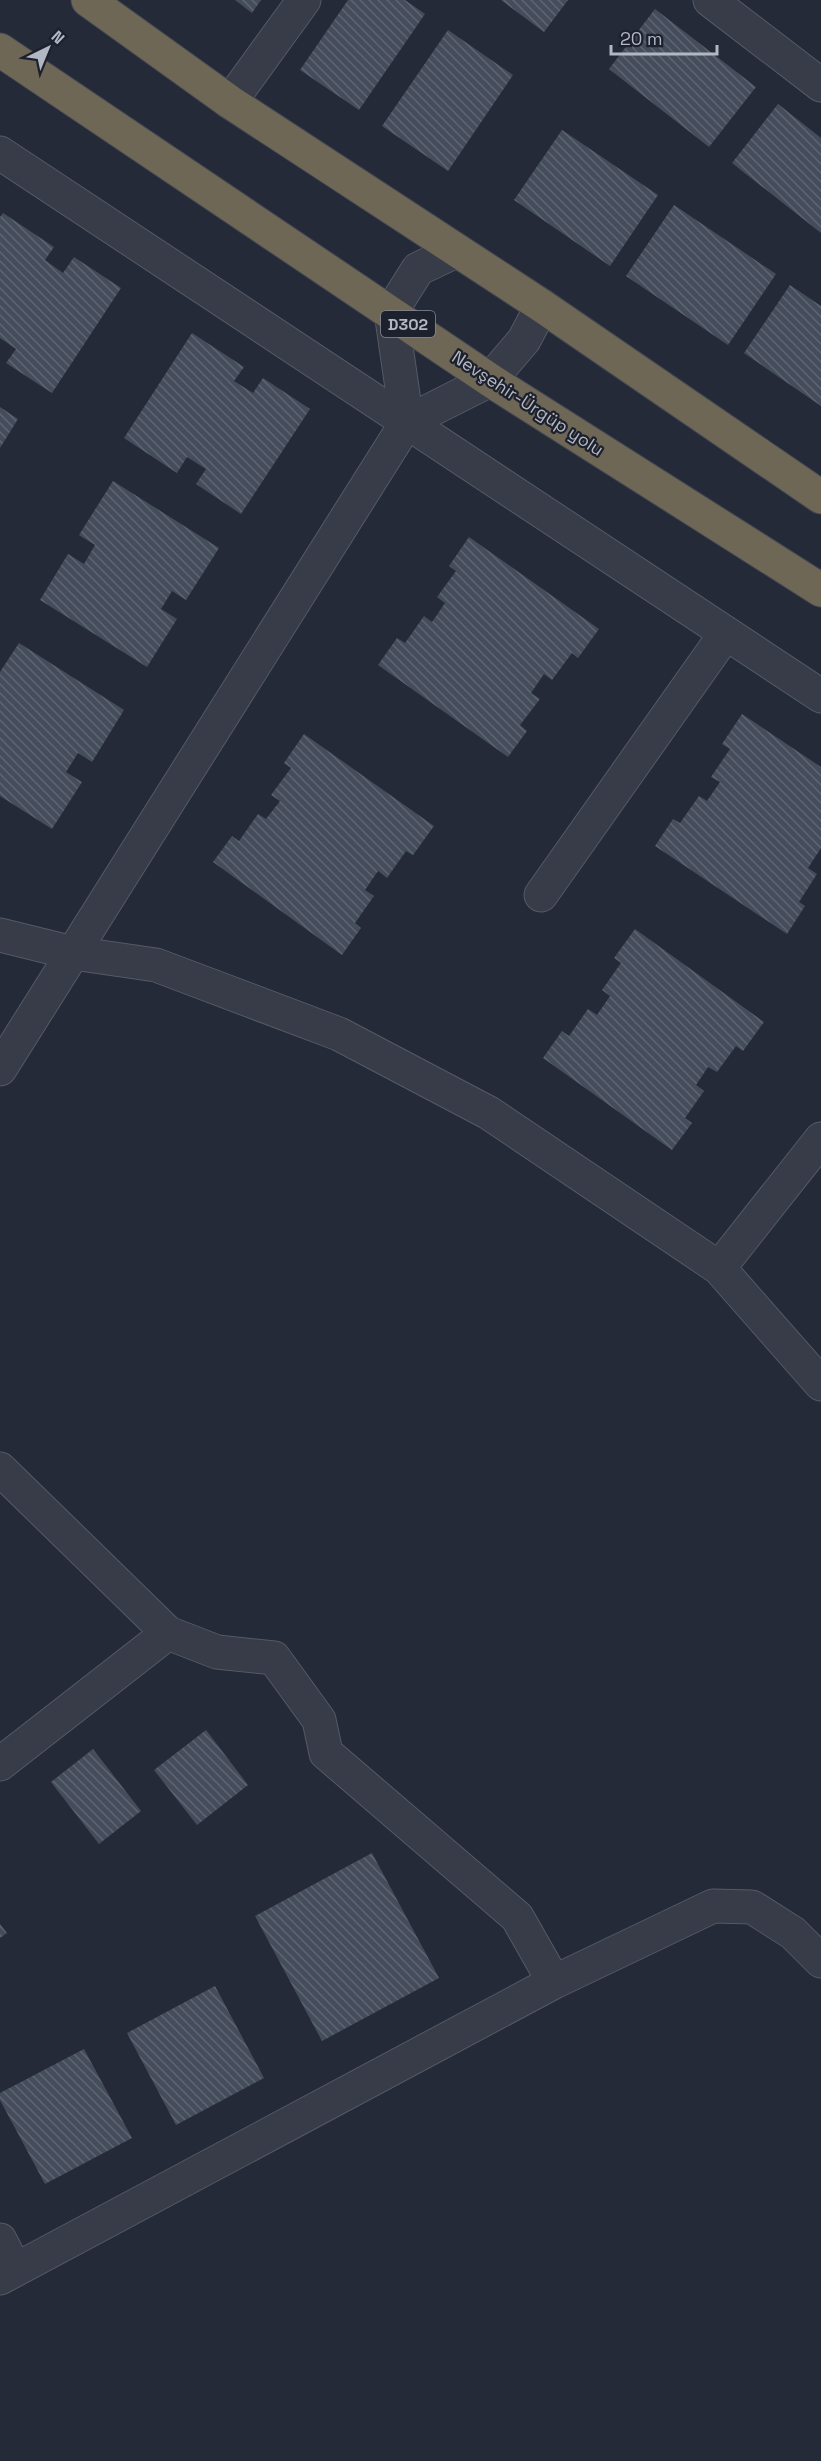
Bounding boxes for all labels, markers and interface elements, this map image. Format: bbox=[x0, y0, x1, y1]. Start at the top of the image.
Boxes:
north arrow bbox=[18, 18, 78, 78]
scale bar bbox=[611, 18, 718, 56]
text: N bbox=[47, 26, 69, 49]
text: 20 m bbox=[620, 27, 663, 50]
road number: D302 bbox=[381, 311, 435, 337]
street label: Nevşehir-Ürgüp yolu bbox=[448, 345, 608, 461]

